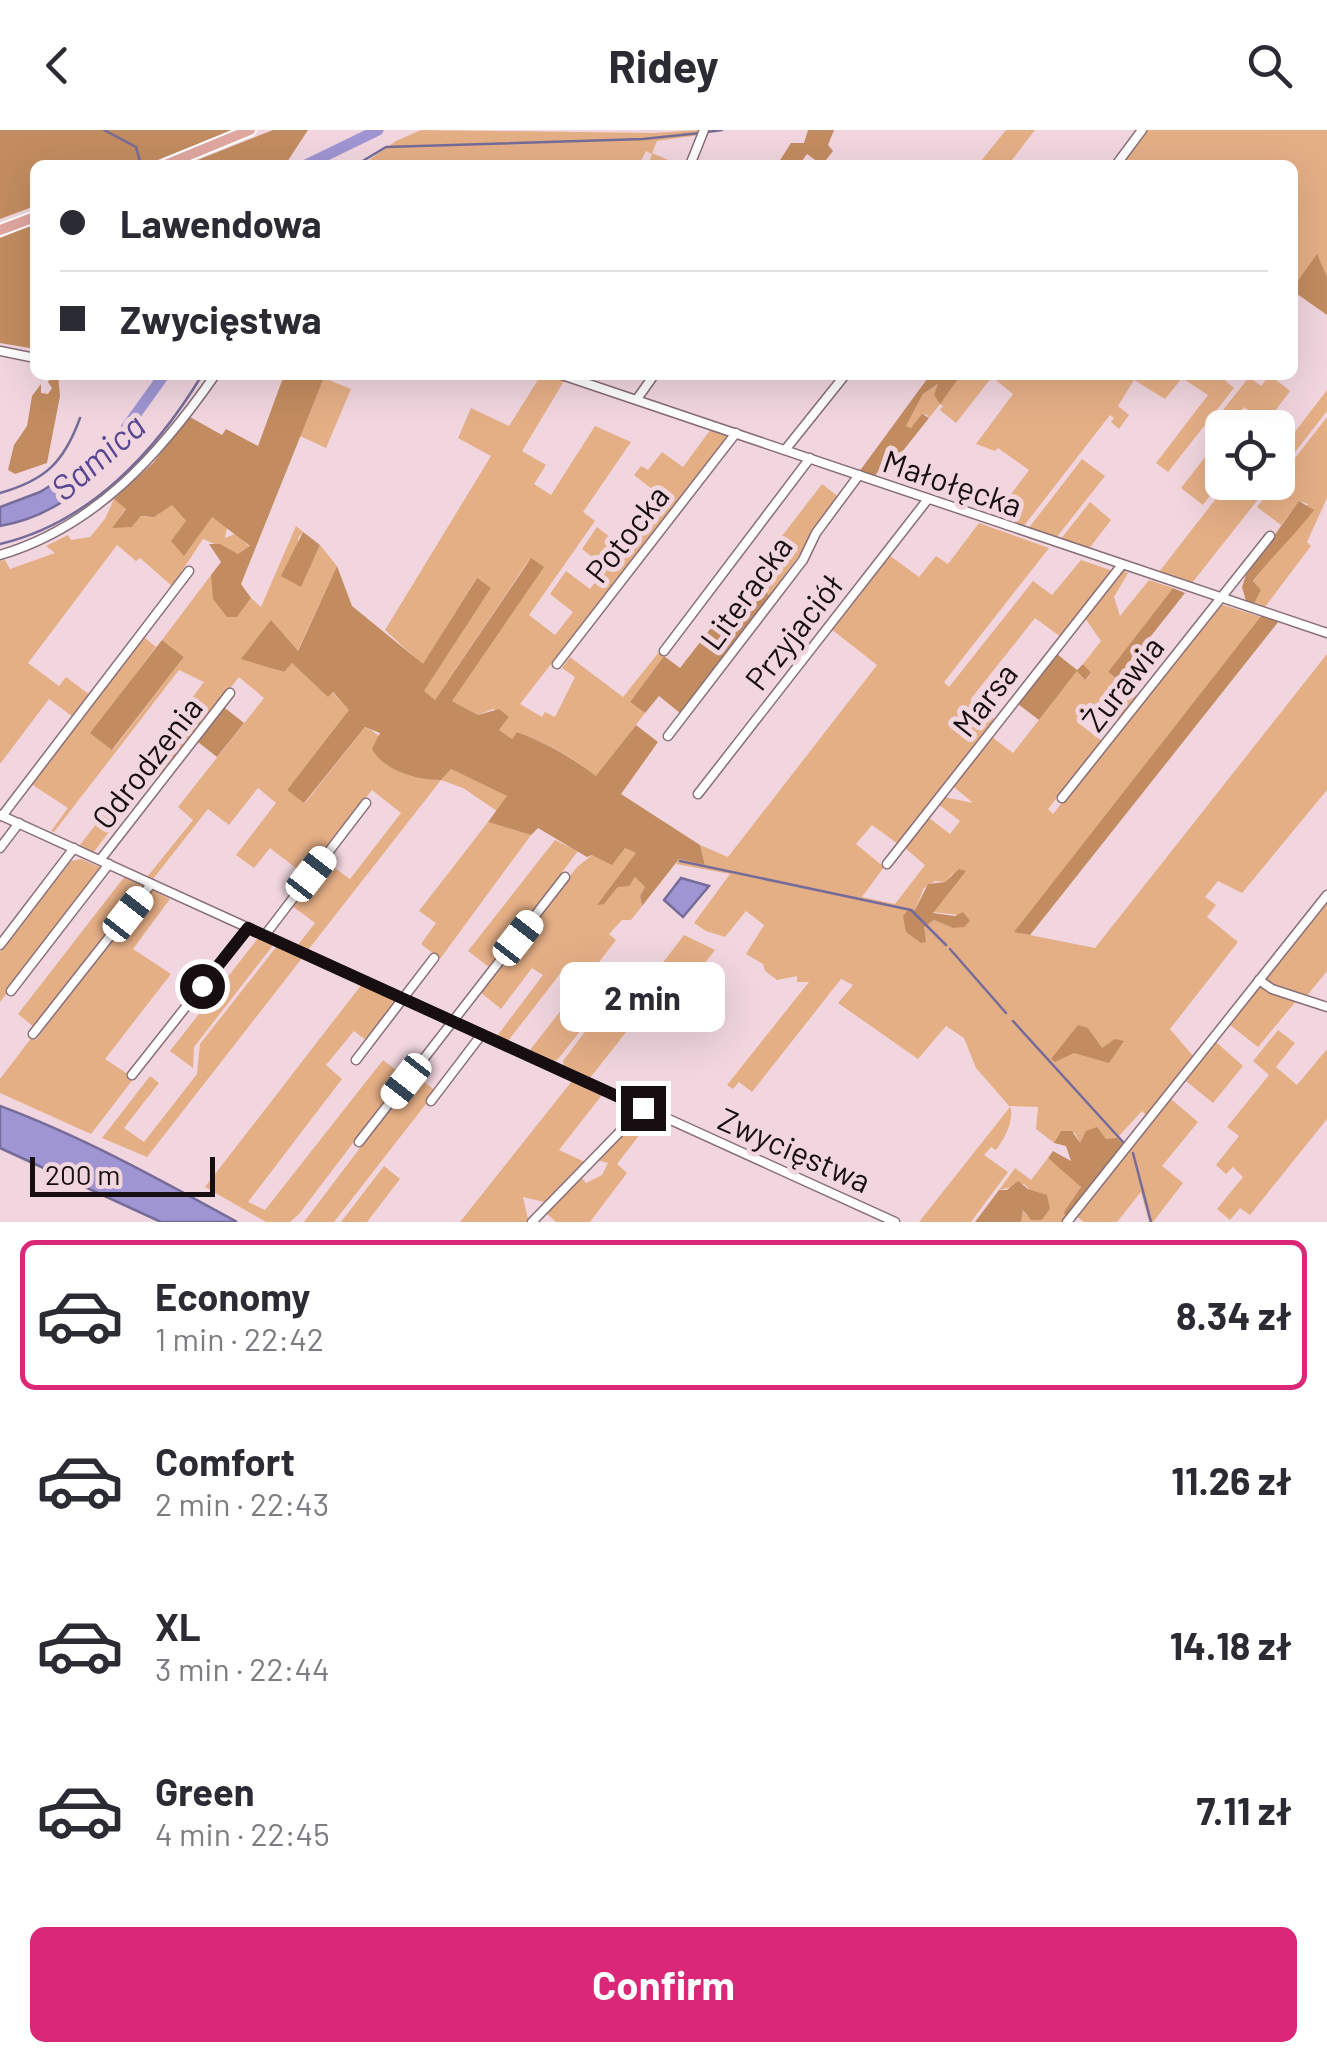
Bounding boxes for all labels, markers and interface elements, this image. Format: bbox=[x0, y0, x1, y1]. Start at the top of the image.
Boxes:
icon: back bbox=[30, 38, 85, 93]
text: Ridey bbox=[608, 38, 719, 92]
icon: search bbox=[1242, 38, 1297, 93]
text: Lawendowa bbox=[120, 200, 322, 246]
text: Zwycięstwa bbox=[120, 296, 322, 342]
water label: Samica bbox=[41, 404, 153, 508]
map controls bbox=[1205, 410, 1295, 500]
button: locate bbox=[1205, 410, 1295, 500]
street label: Małołęcka bbox=[879, 441, 1027, 523]
street label: Potocka bbox=[576, 477, 676, 589]
street label: Literacka bbox=[691, 528, 799, 656]
street label: Przyjaciół bbox=[736, 565, 850, 697]
street label: Żurawia bbox=[1073, 628, 1171, 738]
street label: Marsa bbox=[944, 655, 1024, 743]
street label: Odrodzenia bbox=[83, 689, 209, 835]
car bbox=[281, 841, 341, 907]
car bbox=[98, 881, 158, 947]
car bbox=[488, 905, 548, 971]
callout: 2 min bbox=[560, 963, 726, 1033]
route start bbox=[180, 964, 225, 1009]
text: 2 min bbox=[604, 978, 681, 1016]
car bbox=[376, 1048, 436, 1114]
route end bbox=[621, 1086, 666, 1131]
street label: Zwycięstwa bbox=[713, 1099, 877, 1199]
scale bar bbox=[30, 1152, 215, 1196]
text: 200 m bbox=[45, 1157, 120, 1191]
icon: car bbox=[35, 1270, 125, 1360]
text: Economy bbox=[155, 1273, 310, 1319]
text: 8.34 zł bbox=[1176, 1292, 1292, 1338]
text: 1 min · 22:42 bbox=[155, 1319, 324, 1357]
icon: car bbox=[35, 1435, 125, 1525]
text: Comfort bbox=[155, 1438, 295, 1484]
text: 11.26 zł bbox=[1171, 1457, 1292, 1503]
text: 2 min · 22:43 bbox=[155, 1484, 329, 1522]
icon: car bbox=[35, 1600, 125, 1690]
text: XL bbox=[155, 1603, 201, 1649]
text: 14.18 zł bbox=[1170, 1622, 1292, 1668]
text: 3 min · 22:44 bbox=[155, 1649, 330, 1687]
icon: car bbox=[35, 1765, 125, 1855]
text: Green bbox=[155, 1768, 255, 1814]
text: 7.11 zł bbox=[1197, 1787, 1292, 1833]
text: 4 min · 22:45 bbox=[155, 1814, 330, 1852]
button: Confirm bbox=[30, 1927, 1297, 2042]

